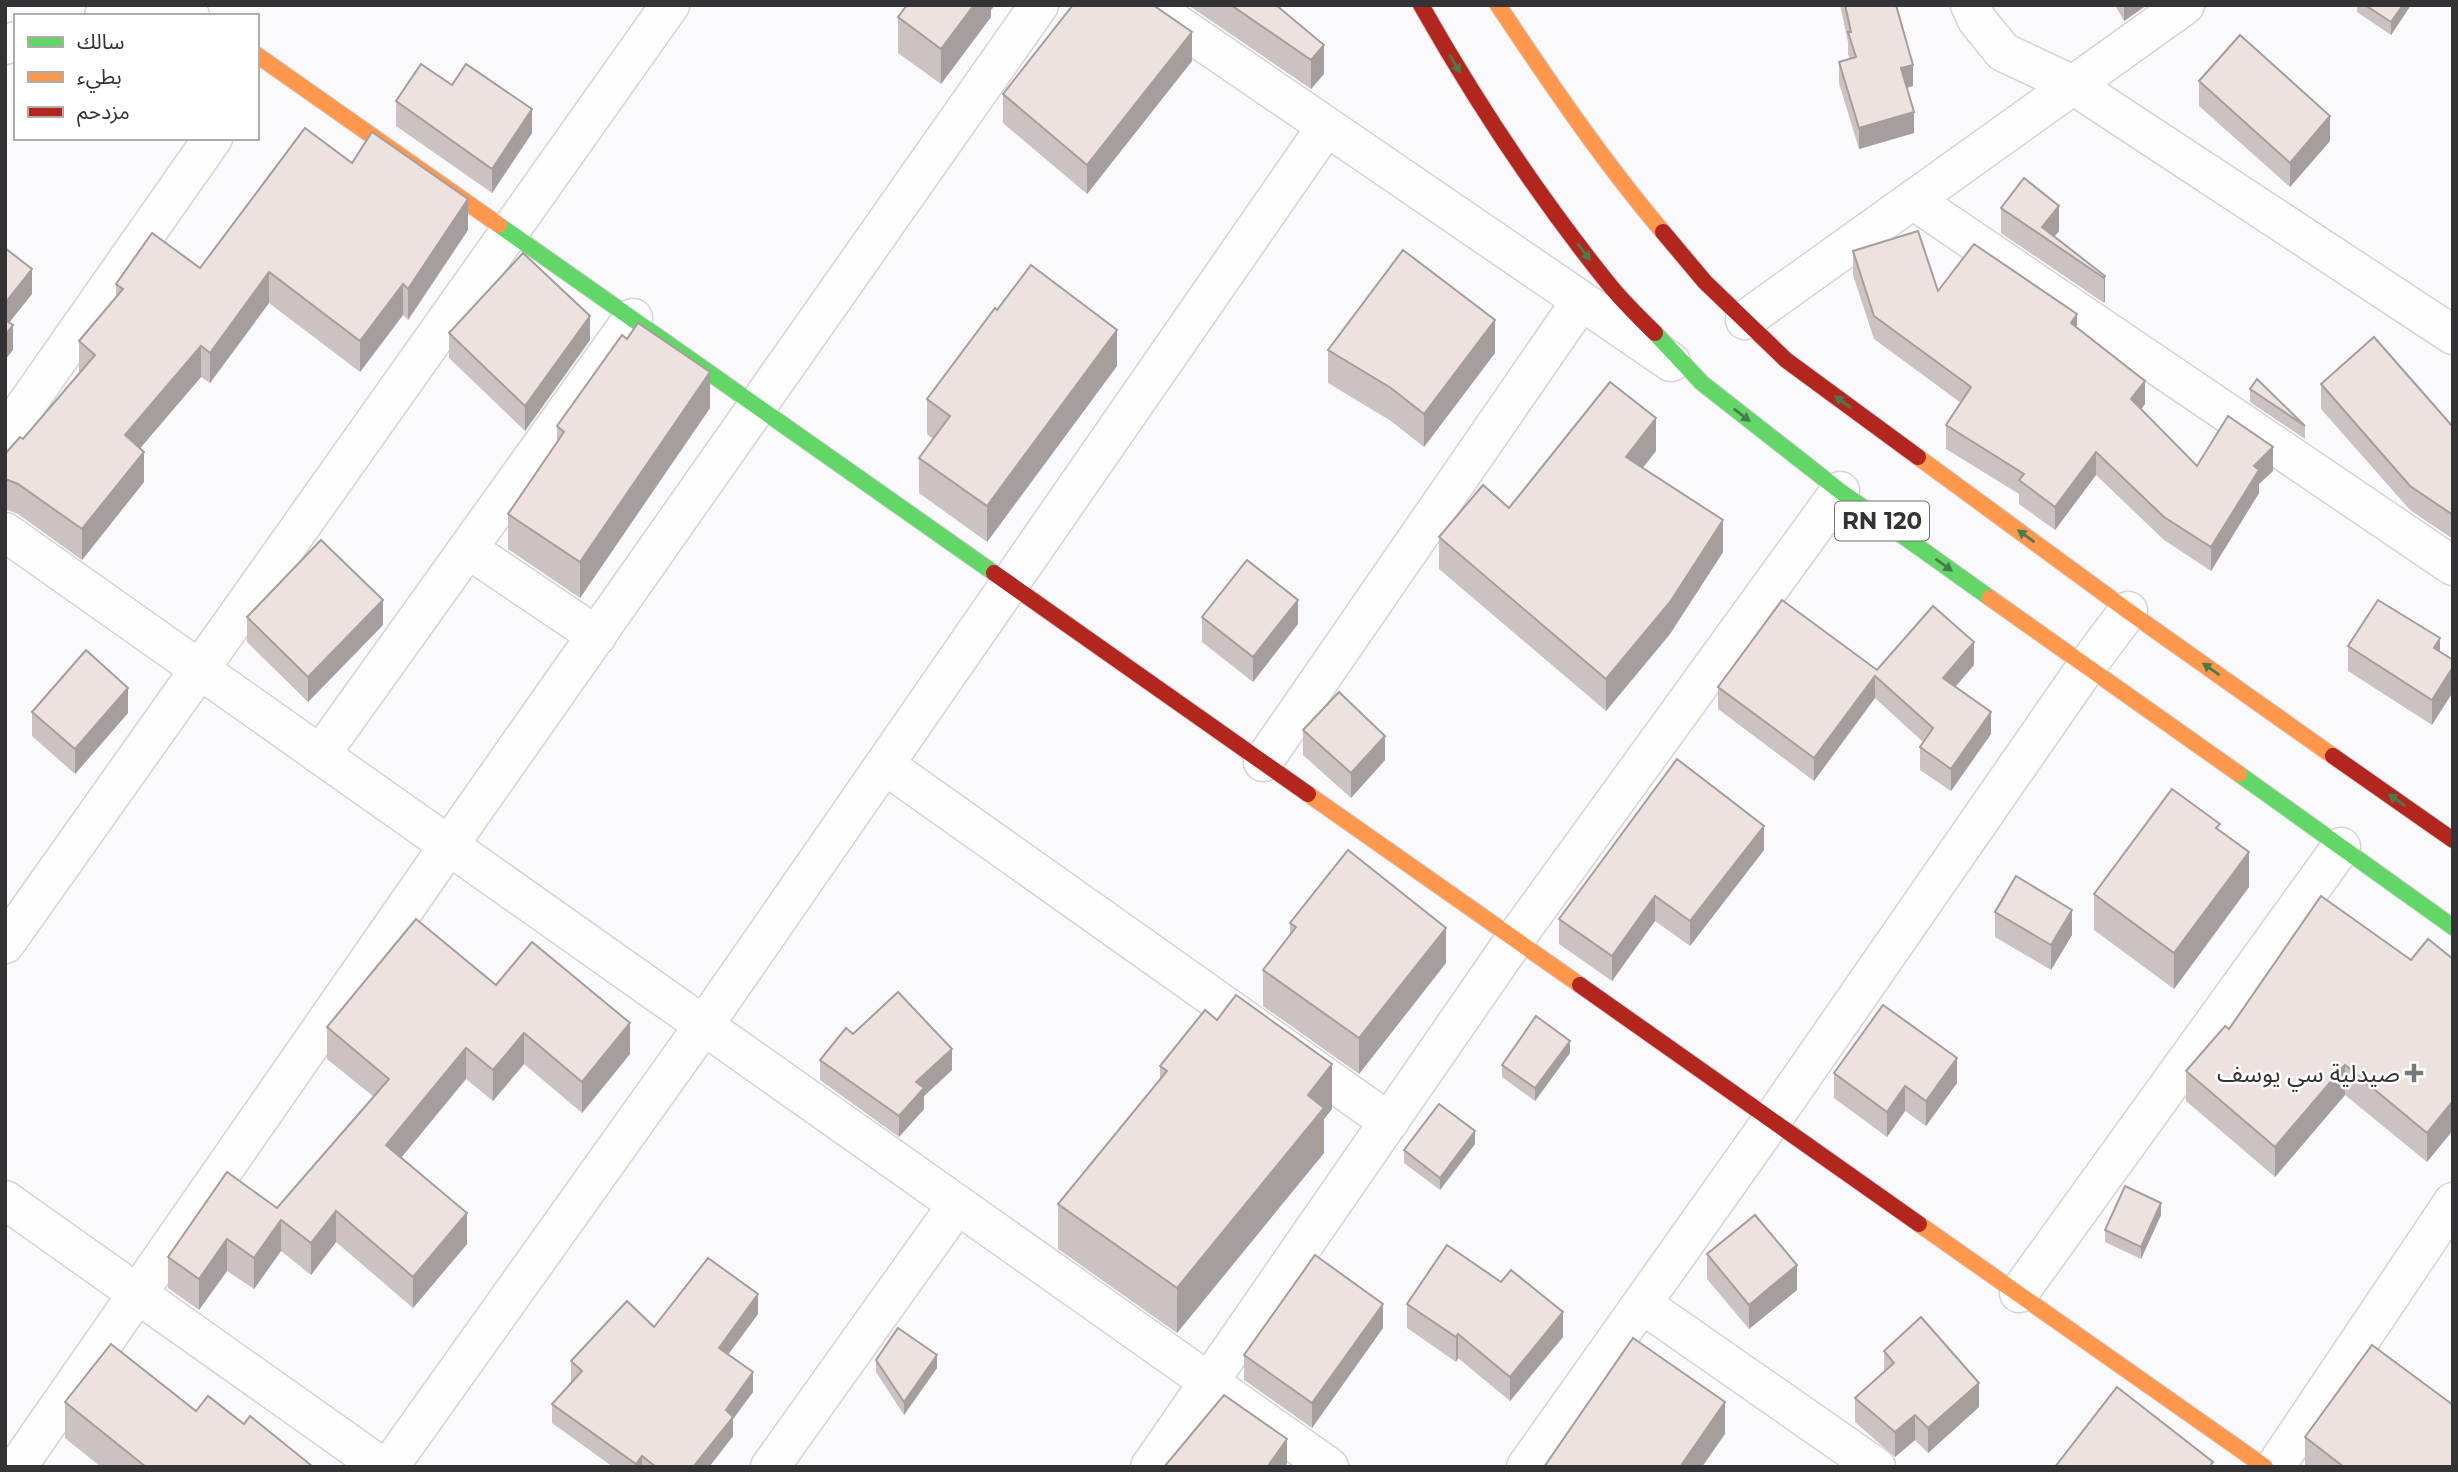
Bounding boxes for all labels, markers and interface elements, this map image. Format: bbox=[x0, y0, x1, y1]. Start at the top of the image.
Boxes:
legend bbox=[14, 14, 259, 140]
text: سالك bbox=[77, 29, 124, 54]
one-way arrow bbox=[1449, 55, 1461, 74]
text: بطيء bbox=[77, 64, 122, 93]
text: مزدحم bbox=[77, 99, 130, 127]
one-way arrow bbox=[1577, 242, 1591, 261]
one-way arrow bbox=[1834, 395, 1852, 409]
one-way arrow bbox=[1732, 407, 1750, 422]
road number: RN 120 bbox=[1835, 502, 1929, 540]
one-way arrow bbox=[2017, 529, 2036, 543]
one-way arrow bbox=[1935, 558, 1953, 572]
one-way arrow bbox=[2202, 662, 2220, 676]
one-way arrow bbox=[2388, 793, 2406, 807]
place label: صيدلية سي يوسف bbox=[2217, 1059, 2400, 1092]
marker: صيدلية سي يوسف bbox=[2406, 1065, 2422, 1081]

